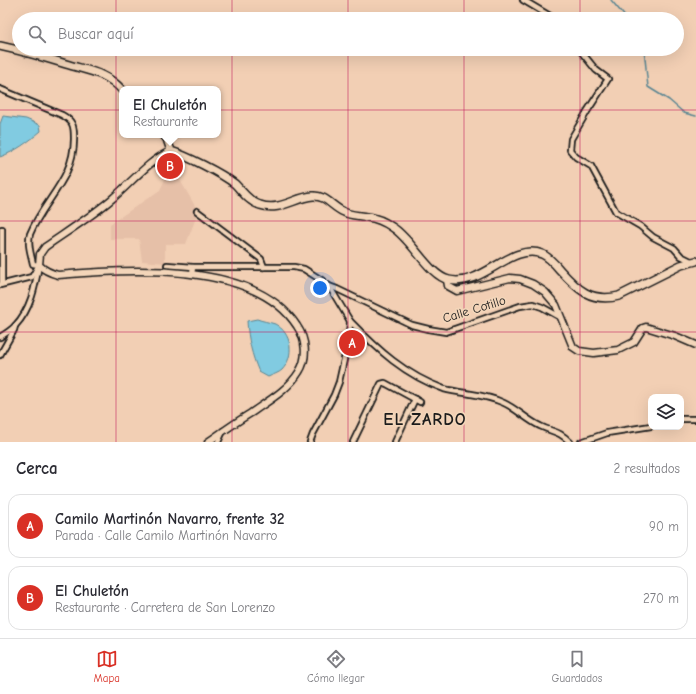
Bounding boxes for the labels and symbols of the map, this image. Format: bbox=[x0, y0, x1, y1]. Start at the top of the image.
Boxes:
pin: B bbox=[157, 151, 183, 181]
your location bbox=[310, 278, 330, 298]
street label: Calle Cotillo bbox=[441, 292, 507, 326]
pin: A bbox=[339, 328, 365, 358]
district label: EL ZARDO bbox=[383, 410, 467, 429]

